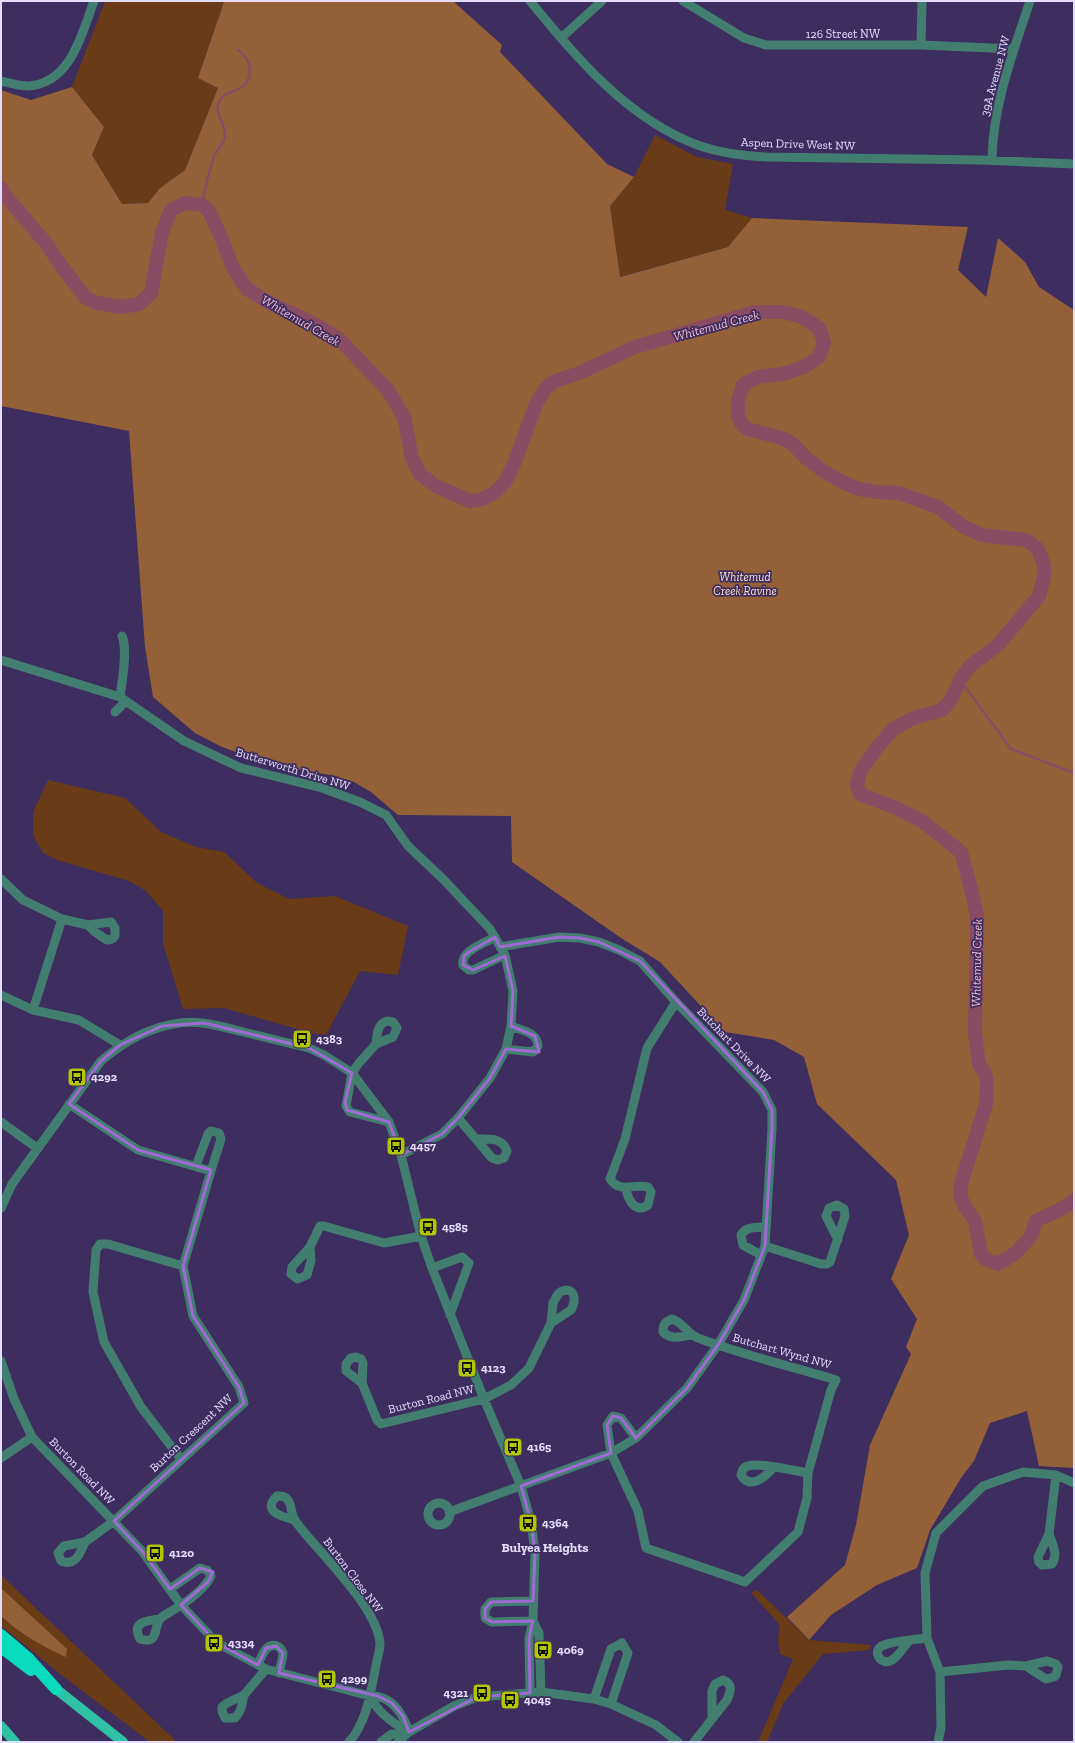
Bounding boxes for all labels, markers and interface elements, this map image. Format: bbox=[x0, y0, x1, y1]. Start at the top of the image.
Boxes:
street label: 126 Street NW bbox=[806, 27, 881, 41]
street label: 39A Avenue NW bbox=[978, 33, 1013, 118]
street label: Aspen Drive West NW bbox=[741, 135, 856, 153]
water label: Whitemud Creek bbox=[259, 292, 343, 349]
water label: Whitemud Creek bbox=[672, 307, 761, 344]
park label: Whitemud Creek Ravine bbox=[713, 570, 777, 598]
street label: Butterworth Drive NW bbox=[234, 745, 353, 793]
water label: Whitemud Creek bbox=[968, 919, 985, 1007]
street label: Butchart Drive NW bbox=[694, 1004, 774, 1086]
bus stop icon: 4383 bbox=[291, 1028, 313, 1050]
place label: 4383 bbox=[316, 1032, 343, 1046]
bus stop icon: 4292 bbox=[66, 1066, 88, 1088]
place label: 4292 bbox=[91, 1070, 118, 1084]
bus stop icon: 4457 bbox=[385, 1135, 407, 1157]
place label: 4457 bbox=[410, 1139, 436, 1153]
bus stop icon: 4585 bbox=[417, 1216, 439, 1238]
place label: 4585 bbox=[442, 1220, 468, 1234]
street label: Butchart Wynd NW bbox=[731, 1330, 833, 1372]
bus stop icon: 4123 bbox=[456, 1357, 478, 1379]
place label: 4123 bbox=[481, 1361, 506, 1375]
street label: Burton Road NW bbox=[387, 1381, 476, 1416]
street label: Burton Crescent NW bbox=[147, 1390, 236, 1475]
street label: Burton Road NW bbox=[46, 1435, 118, 1508]
bus stop icon: 4165 bbox=[502, 1436, 524, 1458]
place label: 4165 bbox=[527, 1440, 551, 1454]
bus stop icon: 4364 bbox=[517, 1512, 539, 1534]
place label: 4364 bbox=[542, 1516, 569, 1530]
street label: Burton Close NW bbox=[320, 1535, 386, 1616]
district label: Bulyea Heights bbox=[501, 1540, 589, 1555]
bus stop icon: 4120 bbox=[144, 1542, 166, 1564]
place label: 4120 bbox=[169, 1546, 194, 1560]
bus stop icon: 4334 bbox=[203, 1632, 225, 1654]
place label: 4334 bbox=[228, 1636, 255, 1650]
bus stop icon: 4069 bbox=[532, 1639, 554, 1661]
place label: 4069 bbox=[557, 1643, 584, 1657]
bus stop icon: 4299 bbox=[316, 1668, 338, 1690]
place label: 4299 bbox=[341, 1672, 368, 1686]
bus stop icon: 4321 bbox=[471, 1682, 493, 1704]
place label: 4321 bbox=[443, 1686, 468, 1700]
bus stop icon: 4045 bbox=[499, 1689, 521, 1711]
place label: 4045 bbox=[524, 1693, 551, 1707]

